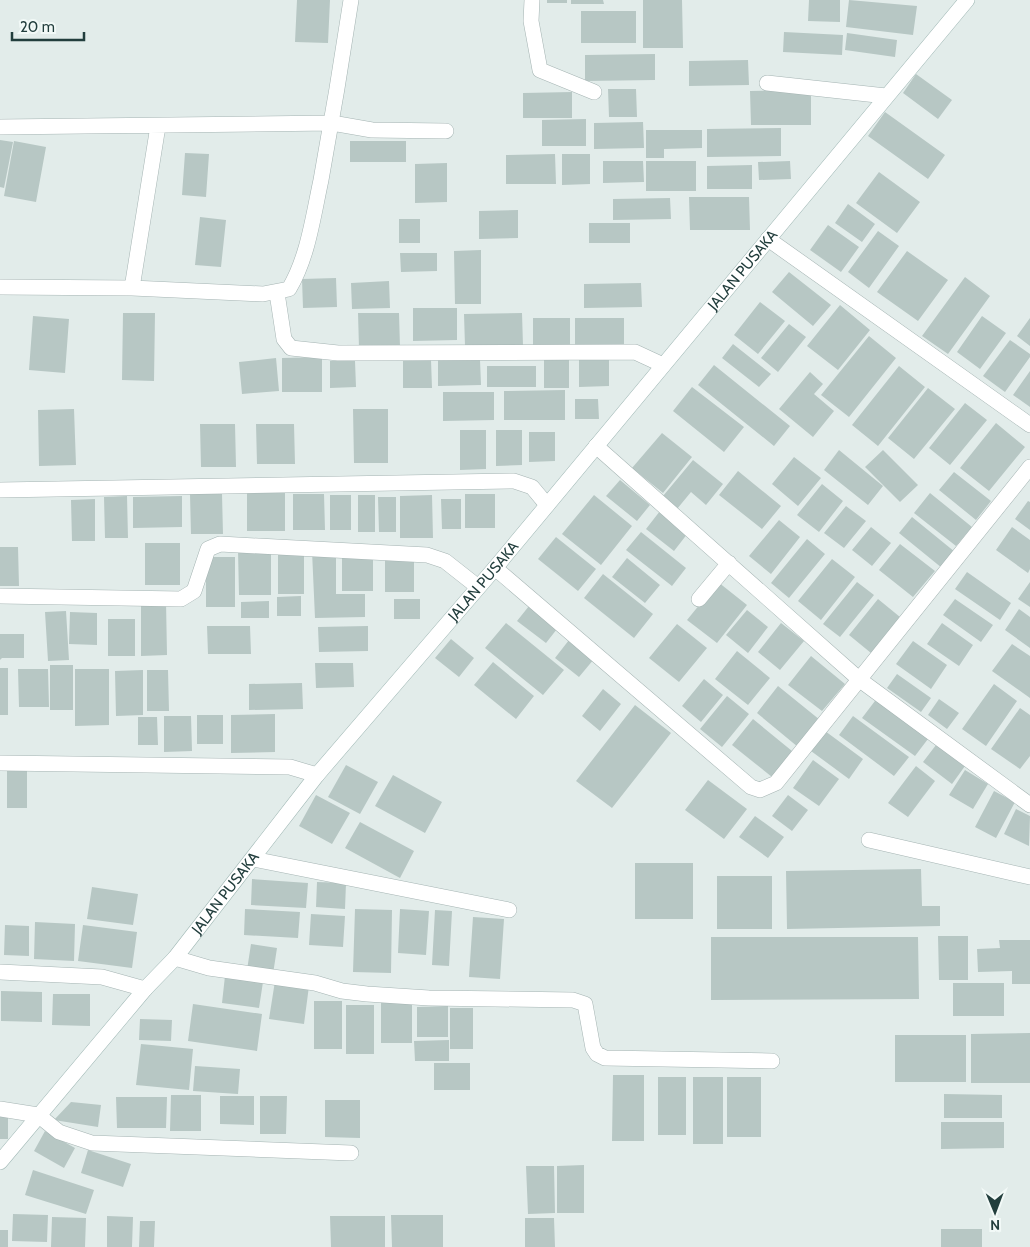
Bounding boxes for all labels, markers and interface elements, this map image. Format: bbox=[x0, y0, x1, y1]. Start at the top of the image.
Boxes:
scale bar bbox=[12, 10, 85, 42]
text: 20 m bbox=[20, 18, 55, 36]
street label: JALAN PUSAKA bbox=[703, 226, 782, 315]
street label: JALAN PUSAKA bbox=[444, 537, 523, 625]
street label: JALAN PUSAKA bbox=[187, 848, 263, 939]
north arrow bbox=[970, 1187, 1020, 1237]
text: N bbox=[990, 1216, 1000, 1234]

